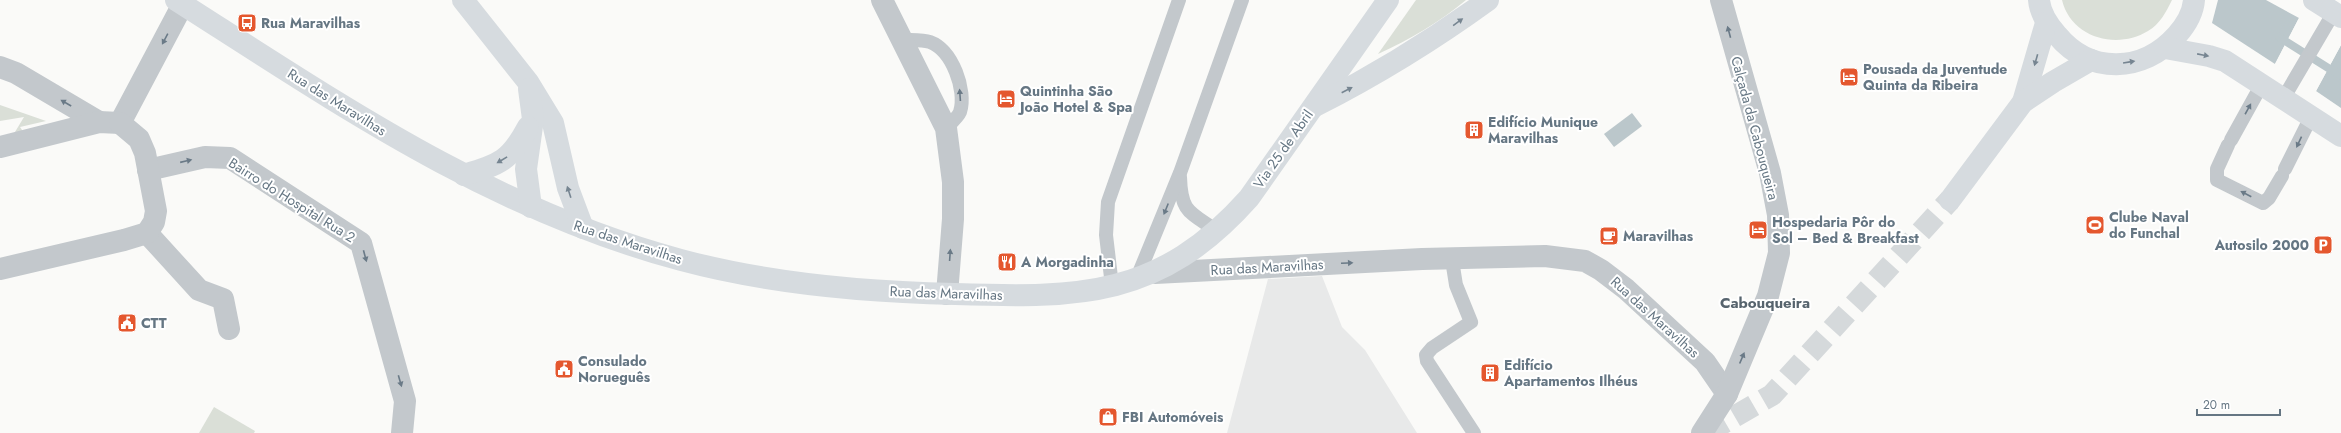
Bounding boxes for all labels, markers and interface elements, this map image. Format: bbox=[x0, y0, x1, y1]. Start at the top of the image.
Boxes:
bus stop icon: Rua Maravilhas bbox=[236, 12, 258, 34]
place label: Rua Maravilhas bbox=[261, 13, 361, 33]
one-way arrow bbox=[1453, 18, 1463, 26]
one-way arrow bbox=[1726, 25, 1732, 37]
one-way arrow bbox=[162, 33, 168, 45]
one-way arrow bbox=[2197, 52, 2209, 58]
street label: Calçada da Cabouqueira bbox=[1726, 54, 1784, 202]
one-way arrow bbox=[2033, 54, 2039, 66]
place label: Pousada da Juventude Quinta da Ribeira bbox=[1863, 59, 2007, 95]
one-way arrow bbox=[2123, 59, 2135, 65]
street label: Rua das Maravilhas bbox=[284, 64, 391, 141]
hotel icon: Pousada da Juventude Quinta da Ribeira bbox=[1838, 66, 1860, 88]
place label: Quintinha São João Hotel & Spa bbox=[1017, 81, 1132, 117]
one-way arrow bbox=[1341, 87, 1353, 93]
one-way arrow bbox=[957, 88, 964, 101]
hotel icon: Quintinha São João Hotel & Spa bbox=[995, 88, 1017, 110]
one-way arrow bbox=[60, 99, 72, 106]
one-way arrow bbox=[2245, 103, 2251, 115]
street label: Via 25 de Abril bbox=[1248, 106, 1318, 192]
place label: Edifício Munique Maravilhas bbox=[1488, 112, 1598, 148]
building icon: Edifício Munique Maravilhas bbox=[1463, 119, 1485, 141]
one-way arrow bbox=[2296, 136, 2302, 147]
street label: Bairro do Hospital Rua 2 bbox=[225, 153, 359, 247]
one-way arrow bbox=[496, 156, 507, 164]
one-way arrow bbox=[180, 158, 192, 164]
one-way arrow bbox=[566, 186, 572, 198]
one-way arrow bbox=[2240, 191, 2252, 197]
one-way arrow bbox=[1162, 203, 1168, 215]
place label: Clube Naval do Funchal bbox=[2109, 207, 2189, 243]
place label: Hospedaria Pôr do Sol – Bed & Breakfast bbox=[1772, 212, 1919, 248]
sports icon: Clube Naval do Funchal bbox=[2084, 214, 2106, 236]
street label: Rua das Maravilhas bbox=[571, 215, 685, 269]
hotel icon: Hospedaria Pôr do Sol – Bed & Breakfast bbox=[1747, 219, 1769, 241]
cafe icon: Maravilhas bbox=[1598, 225, 1620, 247]
place label: Maravilhas bbox=[1623, 226, 1694, 246]
parking icon: Autosilo 2000 bbox=[2312, 234, 2334, 256]
place label: Autosilo 2000 bbox=[2214, 235, 2309, 255]
one-way arrow bbox=[362, 249, 368, 262]
one-way arrow bbox=[947, 249, 954, 261]
restaurant icon: A Morgadinha bbox=[996, 251, 1018, 273]
place label: A Morgadinha bbox=[1020, 252, 1114, 272]
street label: Rua das Maravilhas bbox=[1210, 254, 1324, 280]
one-way arrow bbox=[1341, 259, 1353, 266]
street label: Rua das Maravilhas bbox=[1606, 272, 1704, 362]
street label: Rua das Maravilhas bbox=[889, 281, 1003, 305]
district label: Cabouqueira bbox=[1720, 292, 1810, 314]
public building icon: CTT bbox=[116, 312, 138, 334]
place label: CTT bbox=[141, 313, 167, 333]
place label: Consulado Norueguês bbox=[578, 351, 651, 387]
one-way arrow bbox=[1739, 352, 1745, 364]
place label: Edifício Apartamentos Ilhéus bbox=[1503, 355, 1638, 391]
public building icon: Consulado Norueguês bbox=[553, 358, 575, 380]
building icon: Edifício Apartamentos Ilhéus bbox=[1479, 362, 1501, 384]
one-way arrow bbox=[397, 375, 403, 387]
scale bar bbox=[2197, 391, 2280, 417]
text: 20 m bbox=[2203, 396, 2230, 414]
shop icon: FBI Automóveis bbox=[1097, 406, 1119, 428]
place label: FBI Automóveis bbox=[1122, 407, 1224, 427]

